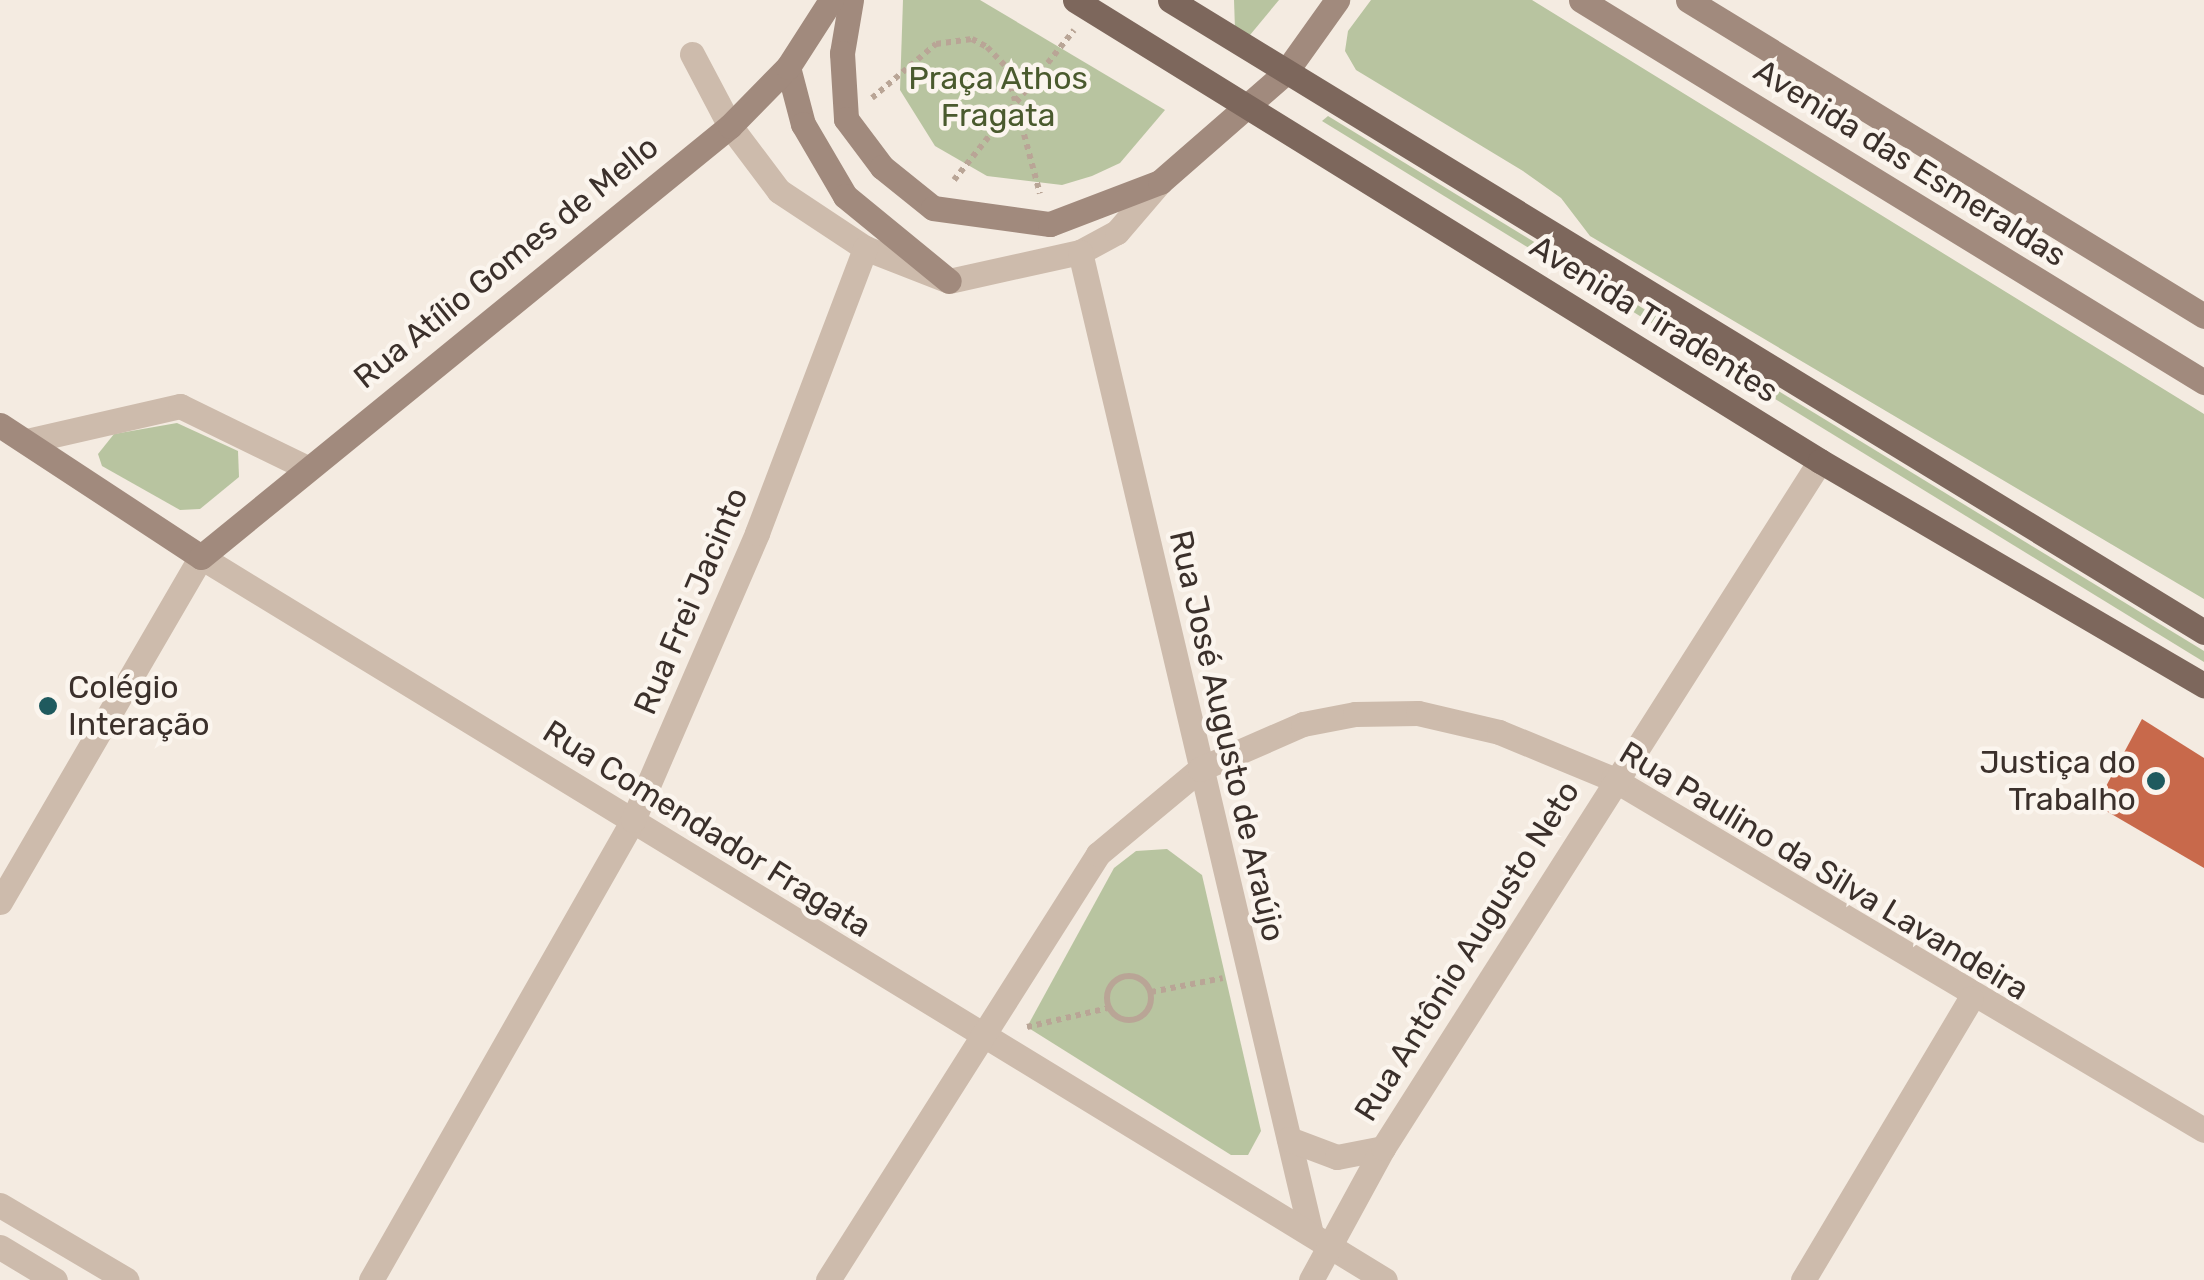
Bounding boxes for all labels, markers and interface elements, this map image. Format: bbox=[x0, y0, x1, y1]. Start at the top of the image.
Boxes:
street label: Avenida das Esmeraldas bbox=[1747, 51, 2073, 275]
park label: Praça Athos Fragata bbox=[908, 60, 1088, 135]
street label: Rua Atílio Gomes de Mello bbox=[346, 127, 666, 397]
street label: Avenida Tiradentes bbox=[1523, 227, 1785, 411]
street label: Rua Frei Jacinto bbox=[626, 482, 756, 720]
street label: Rua José Augusto de Araújo bbox=[1161, 526, 1293, 946]
place label: Colégio Interação bbox=[68, 669, 210, 744]
marker: Colégio Interação bbox=[37, 695, 59, 717]
street label: Rua Comendador Fragata bbox=[536, 712, 878, 946]
street label: Rua Paulino da Silva Lavandeira bbox=[1613, 733, 2035, 1009]
place label: Justiça do Trabalho bbox=[1979, 744, 2136, 819]
marker: Justiça do Trabalho bbox=[2145, 770, 2167, 792]
street label: Rua Antônio Augusto Neto bbox=[1346, 773, 1588, 1129]

